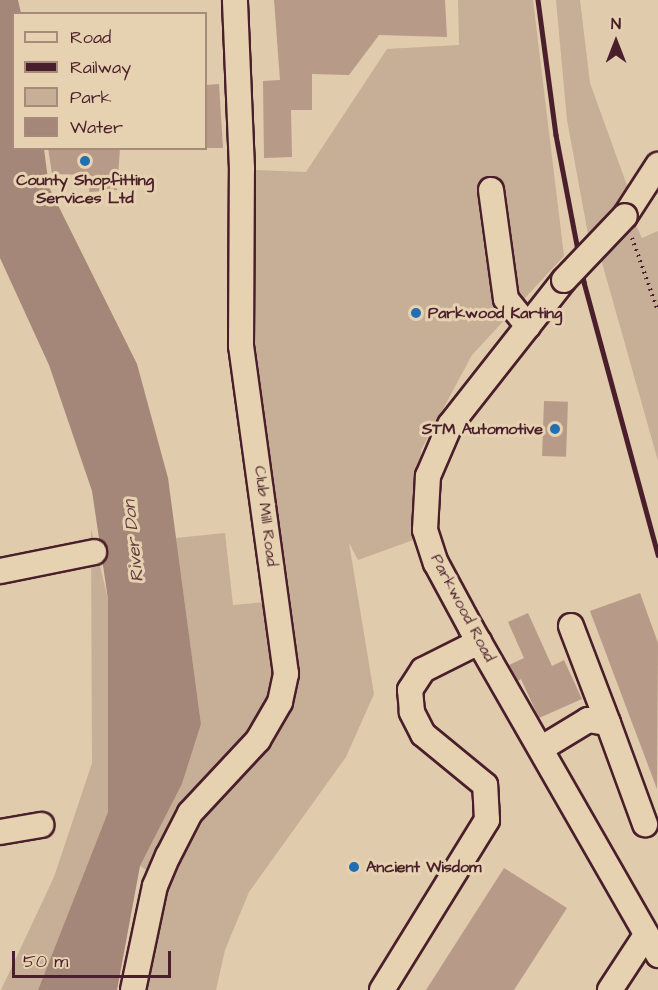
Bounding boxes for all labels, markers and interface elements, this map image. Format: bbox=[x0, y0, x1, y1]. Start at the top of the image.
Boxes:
legend bbox=[12, 12, 207, 150]
north arrow bbox=[586, 12, 646, 72]
text: N bbox=[611, 13, 621, 35]
text: Road bbox=[70, 25, 111, 50]
text: Railway bbox=[70, 55, 131, 80]
text: Park bbox=[70, 85, 112, 110]
text: Water bbox=[70, 115, 123, 140]
marker: County Shopfitting Services Ltd bbox=[78, 154, 92, 168]
place label: County Shopfitting Services Ltd bbox=[16, 170, 154, 208]
place label: Parkwood Karting bbox=[428, 303, 562, 323]
marker: Parkwood Karting bbox=[409, 306, 423, 320]
place label: STM Automotive bbox=[422, 419, 543, 439]
marker: STM Automotive bbox=[548, 422, 562, 436]
street label: Club Mill Road bbox=[250, 465, 282, 567]
water label: River Don bbox=[119, 499, 149, 583]
street label: Parkwood Road bbox=[427, 551, 499, 665]
place label: Ancient Wisdom bbox=[366, 857, 481, 877]
marker: Ancient Wisdom bbox=[347, 860, 361, 874]
scale bar bbox=[15, 939, 174, 977]
text: 50 m bbox=[23, 949, 68, 974]

